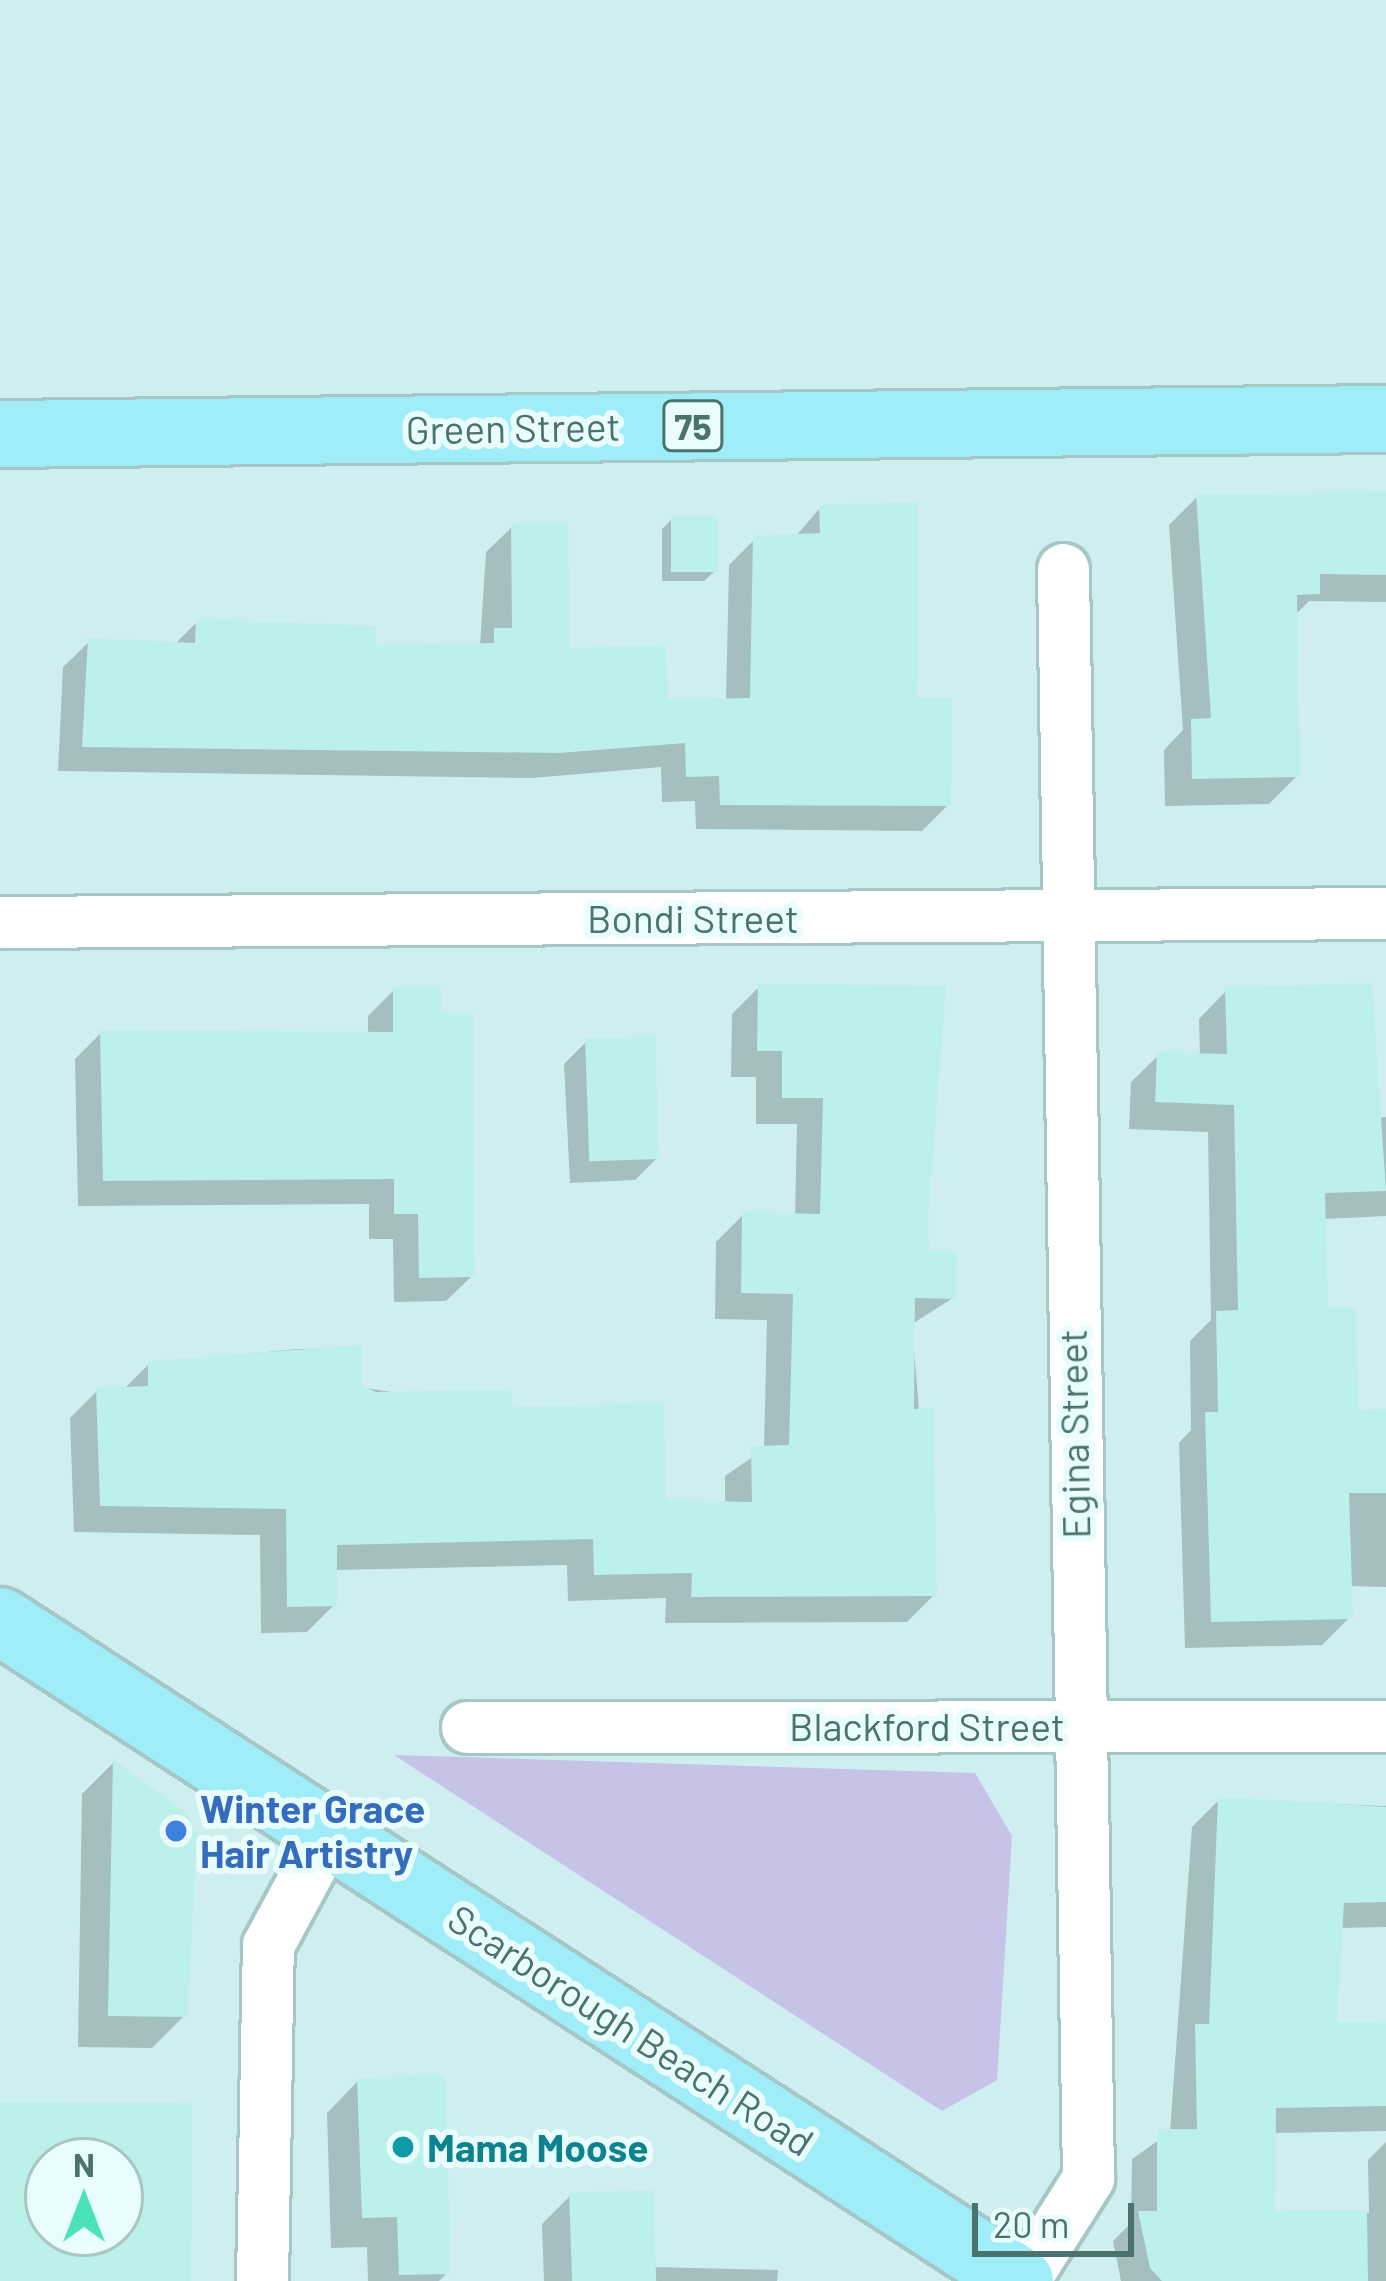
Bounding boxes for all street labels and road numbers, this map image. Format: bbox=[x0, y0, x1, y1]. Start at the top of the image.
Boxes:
road number: 75 bbox=[660, 396, 726, 456]
street label: Green Street bbox=[405, 403, 621, 453]
street label: Bondi Street bbox=[587, 895, 799, 941]
street label: Egina Street bbox=[1049, 1329, 1099, 1539]
street label: Blackford Street bbox=[789, 1703, 1065, 1749]
street label: Scarborough Beach Road bbox=[440, 1894, 822, 2166]

